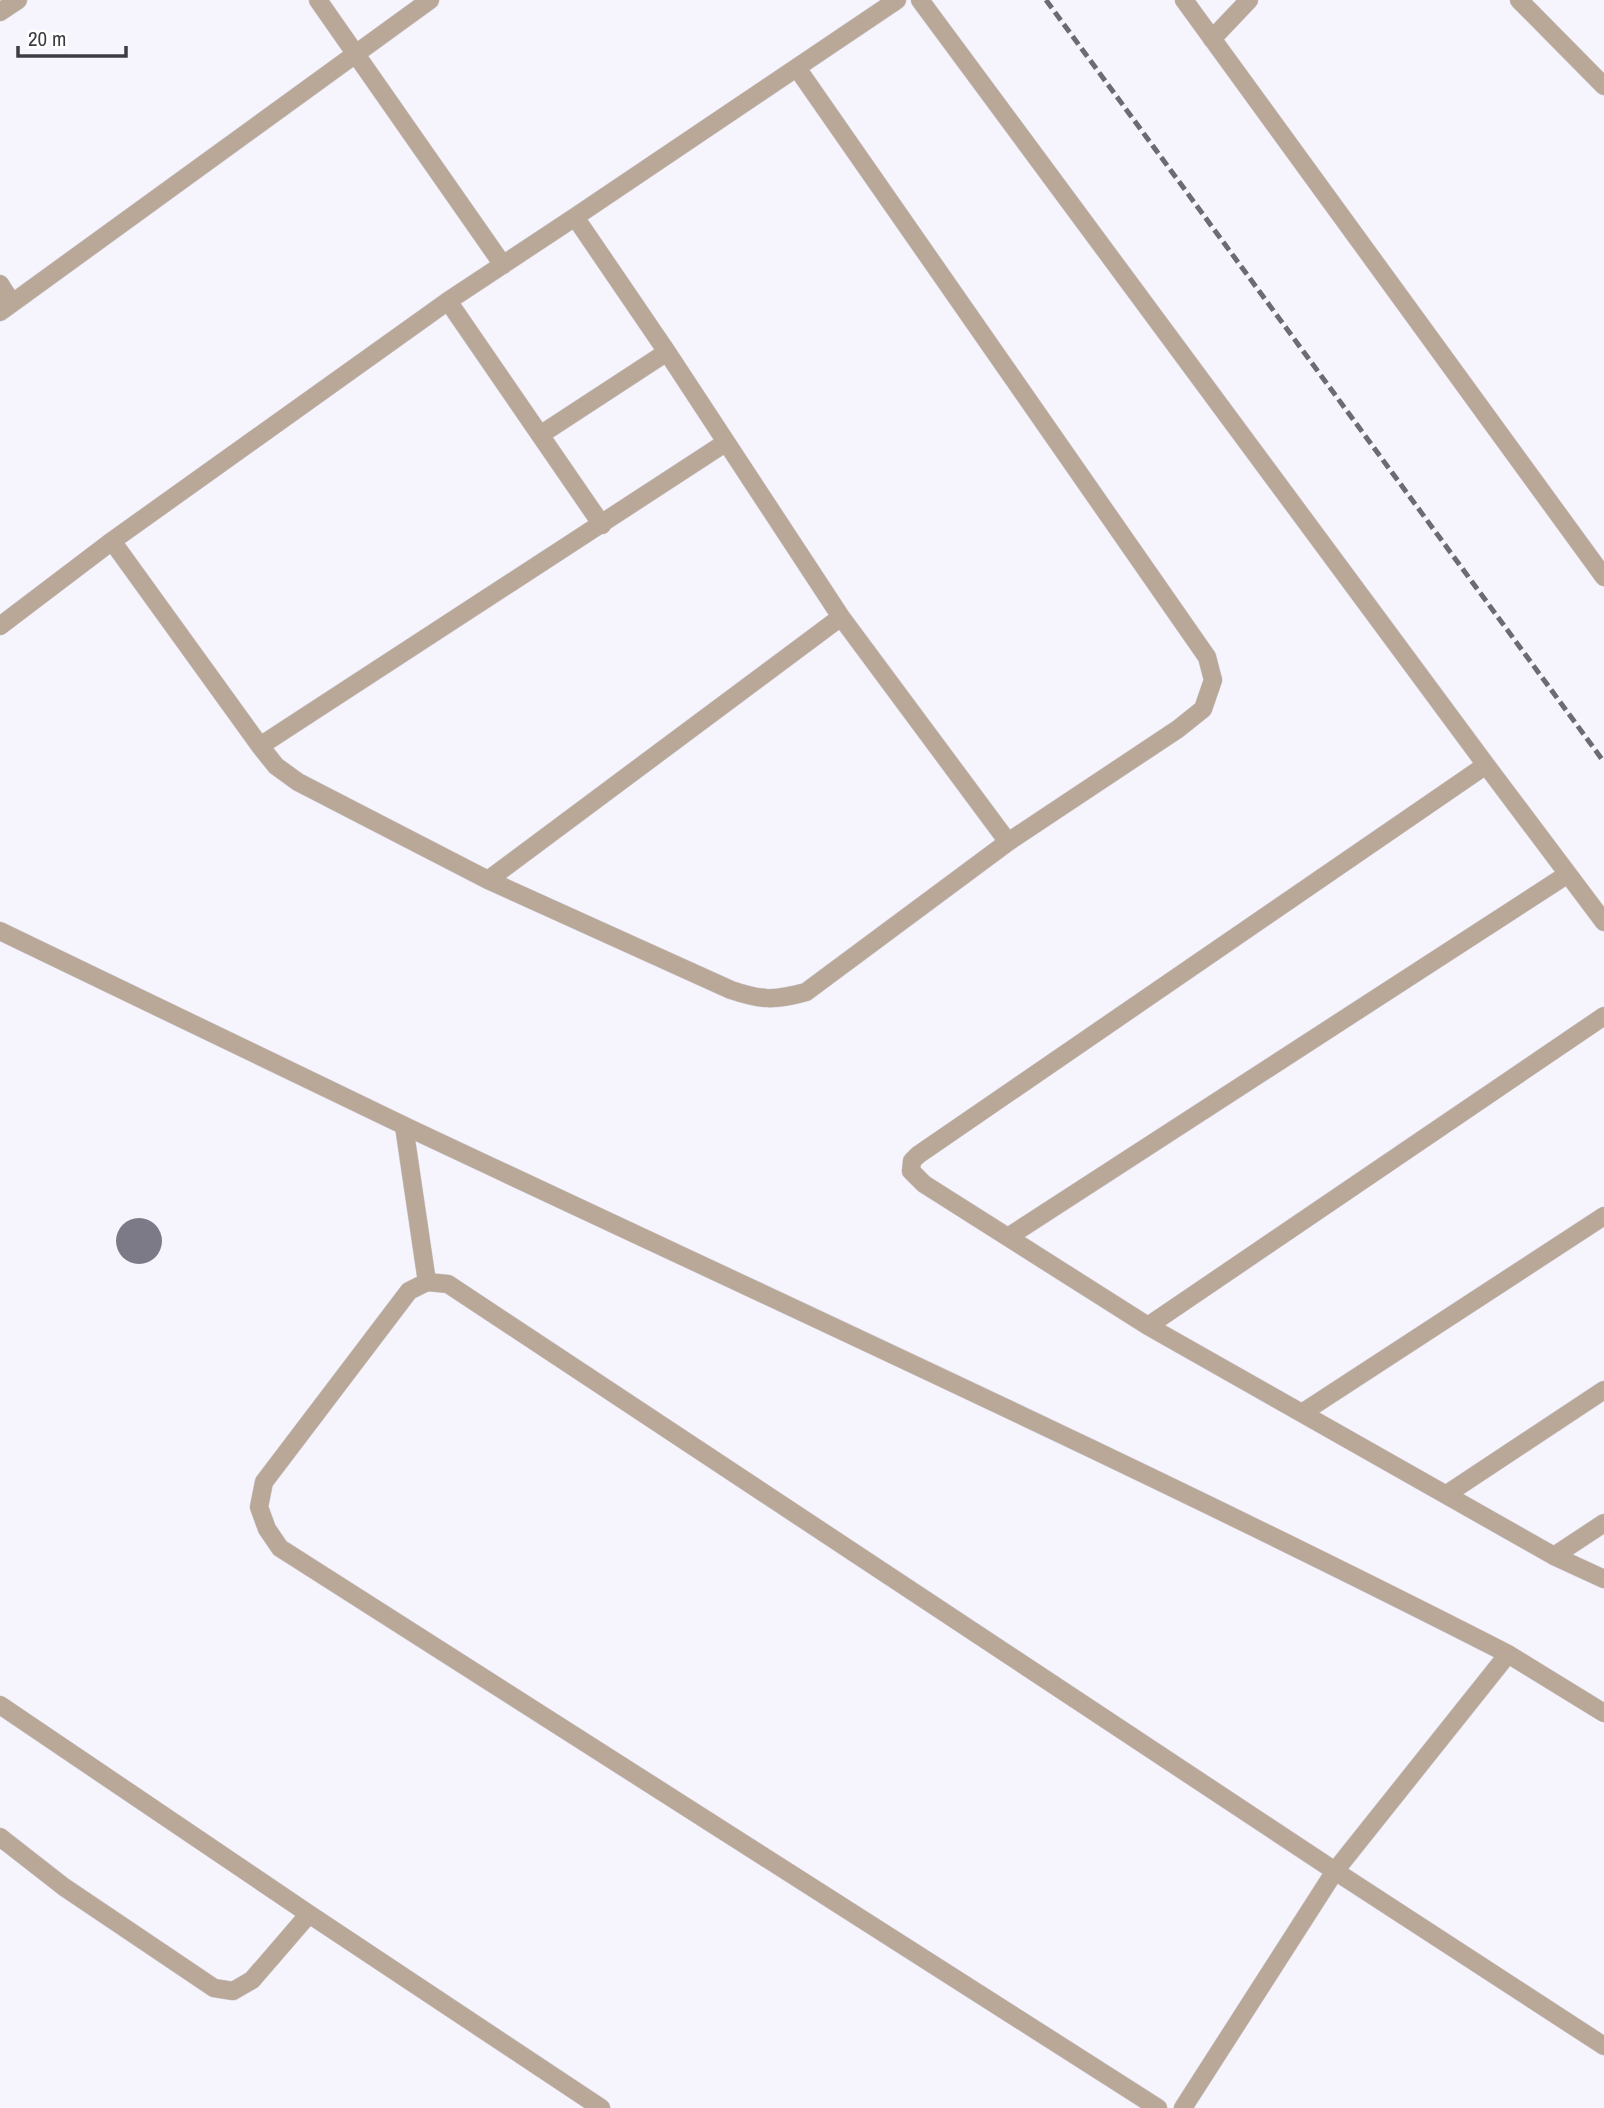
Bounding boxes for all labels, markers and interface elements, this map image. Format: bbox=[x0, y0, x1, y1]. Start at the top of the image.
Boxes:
scale bar bbox=[18, 14, 126, 58]
text: 20 m bbox=[28, 24, 66, 53]

